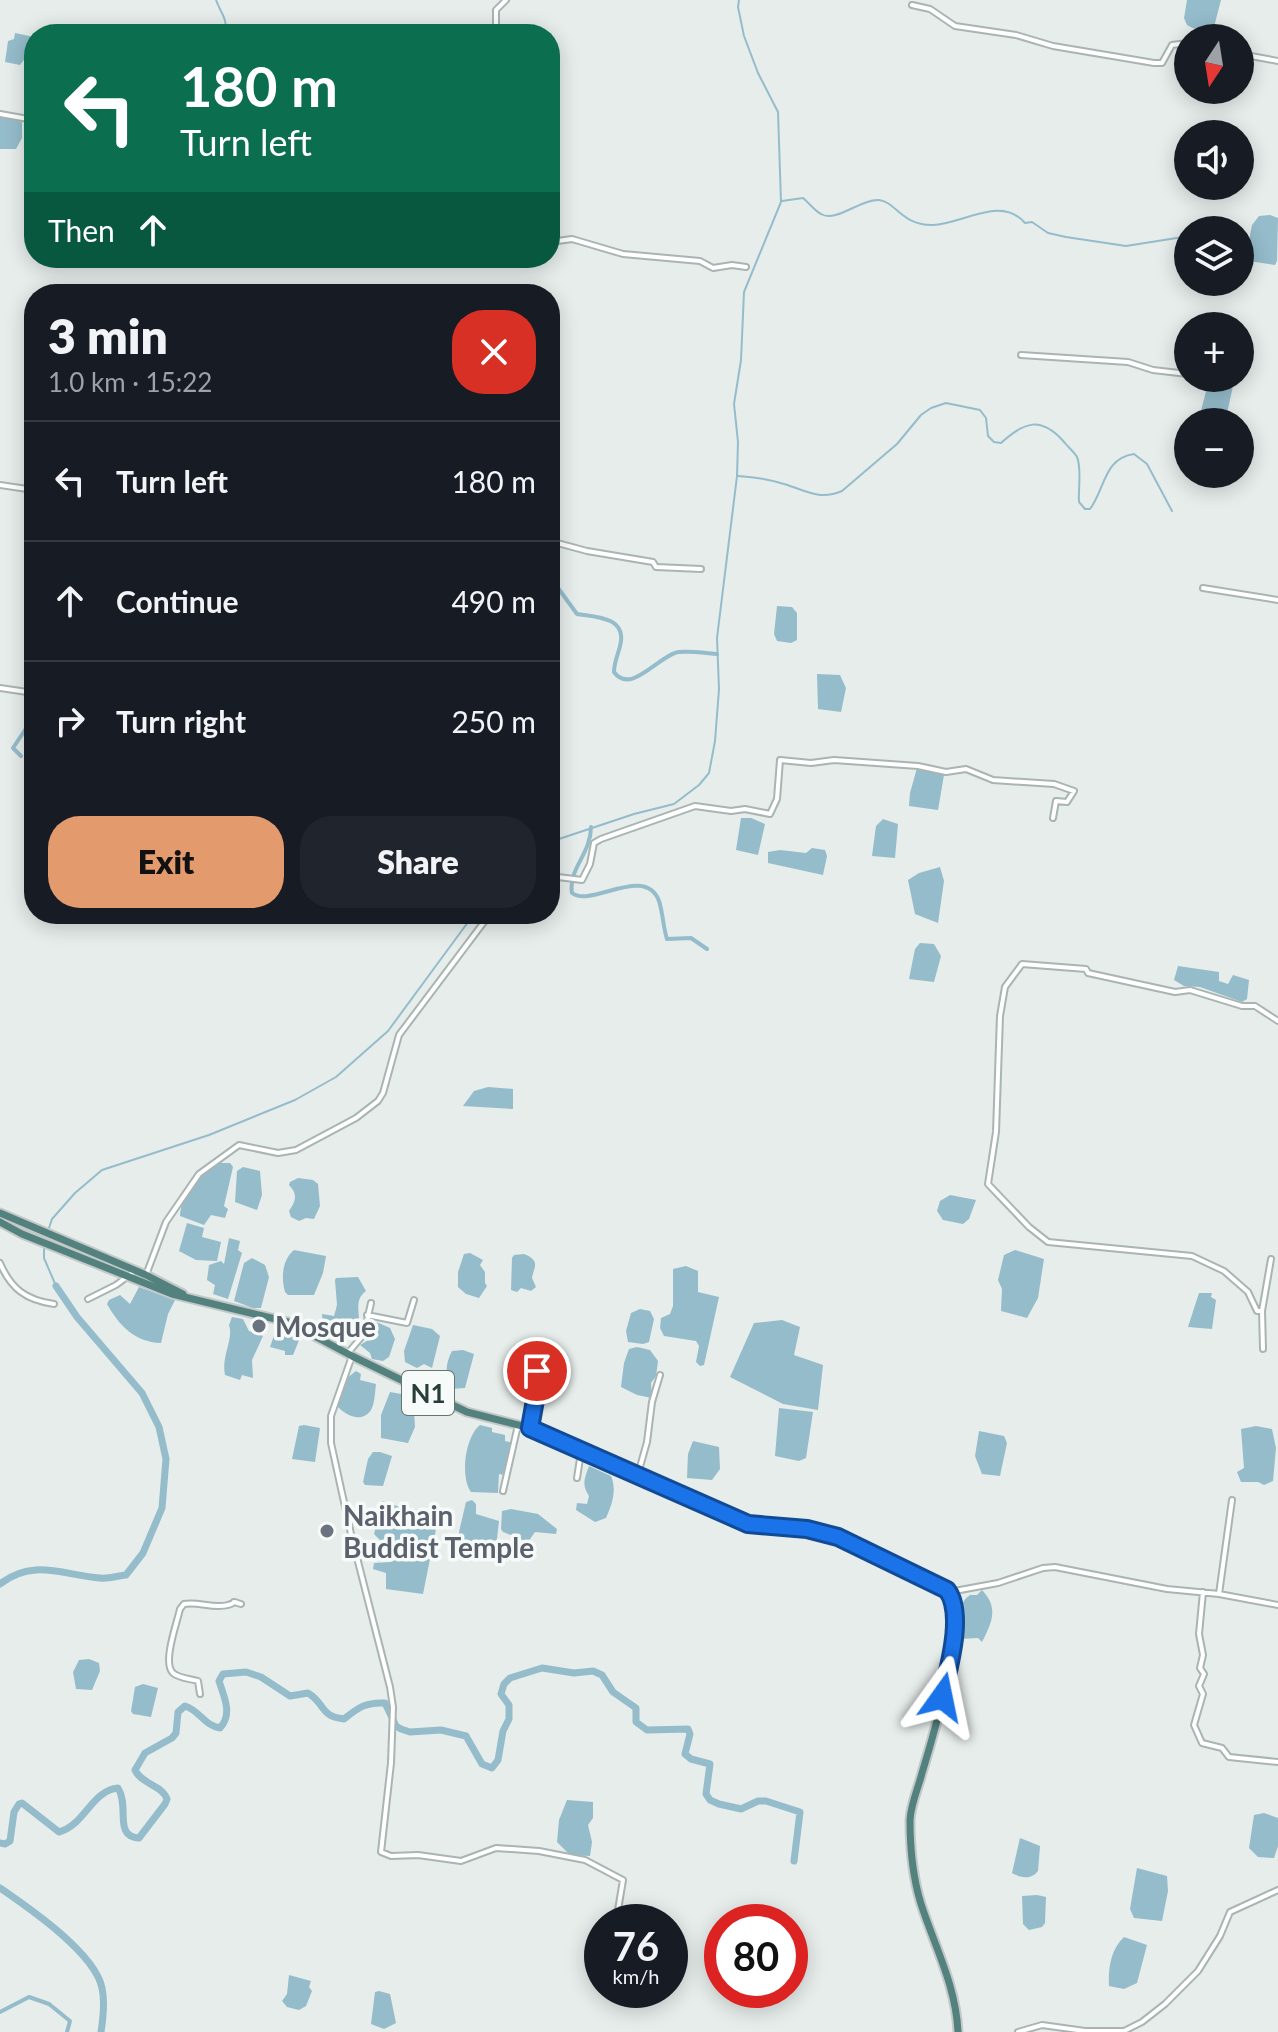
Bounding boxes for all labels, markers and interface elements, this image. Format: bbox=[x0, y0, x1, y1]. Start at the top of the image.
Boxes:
north arrow bbox=[1174, 24, 1254, 104]
map controls bbox=[1174, 24, 1254, 488]
text: 180 m bbox=[180, 52, 338, 119]
icon: left bbox=[48, 56, 152, 160]
text: Turn left bbox=[180, 120, 312, 164]
button: sound bbox=[1174, 120, 1254, 200]
icon: ahead bbox=[131, 208, 175, 252]
text: Then bbox=[48, 212, 115, 248]
button: layers bbox=[1174, 216, 1254, 296]
text: 3 min bbox=[48, 307, 168, 364]
button: close bbox=[452, 310, 536, 394]
button: + bbox=[1174, 312, 1254, 392]
text: 1.0 km · 15:22 bbox=[48, 366, 212, 398]
button: − bbox=[1174, 408, 1254, 488]
icon: left bbox=[48, 459, 92, 503]
text: Turn left bbox=[116, 463, 228, 499]
text: 180 m bbox=[451, 463, 536, 499]
icon: ahead bbox=[48, 579, 92, 623]
text: Continue bbox=[116, 583, 239, 619]
text: 490 m bbox=[451, 583, 536, 619]
icon: right bbox=[48, 699, 92, 743]
text: Turn right bbox=[116, 703, 246, 739]
text: 250 m bbox=[451, 703, 536, 739]
button: Exit bbox=[48, 816, 284, 908]
button: Share bbox=[300, 816, 536, 908]
place label: Mosque bbox=[275, 1309, 376, 1343]
marker: Mosque bbox=[250, 1317, 268, 1335]
pin bbox=[503, 1337, 571, 1405]
icon: arrive bbox=[515, 1349, 559, 1393]
road number: N1 bbox=[402, 1371, 454, 1415]
place label: Naikhain Buddist Temple bbox=[343, 1498, 534, 1564]
marker: Naikhain Buddist Temple bbox=[318, 1522, 336, 1540]
position arrow bbox=[900, 1655, 984, 1739]
speed limit sign: 80 bbox=[704, 1904, 808, 2008]
text: 76 bbox=[613, 1922, 659, 1970]
text: km/h bbox=[613, 1964, 659, 1988]

